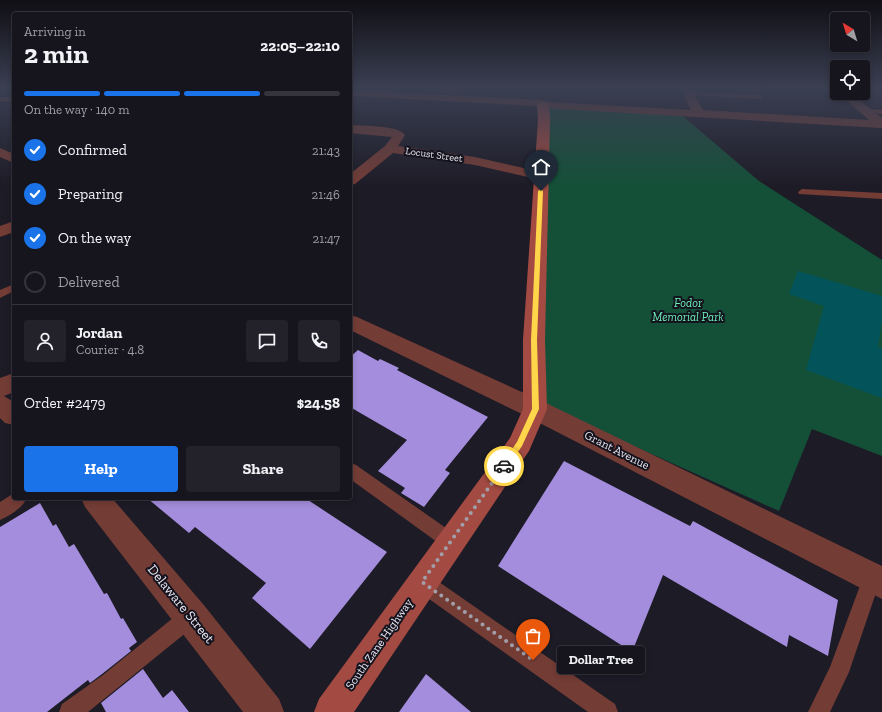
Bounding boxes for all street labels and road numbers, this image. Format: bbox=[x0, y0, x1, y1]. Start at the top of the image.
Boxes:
street label: Locust Street bbox=[405, 145, 464, 165]
street label: Grant Avenue bbox=[582, 428, 652, 472]
street label: Delaware Street bbox=[144, 561, 219, 648]
street label: South Zane Highway bbox=[342, 595, 416, 692]

